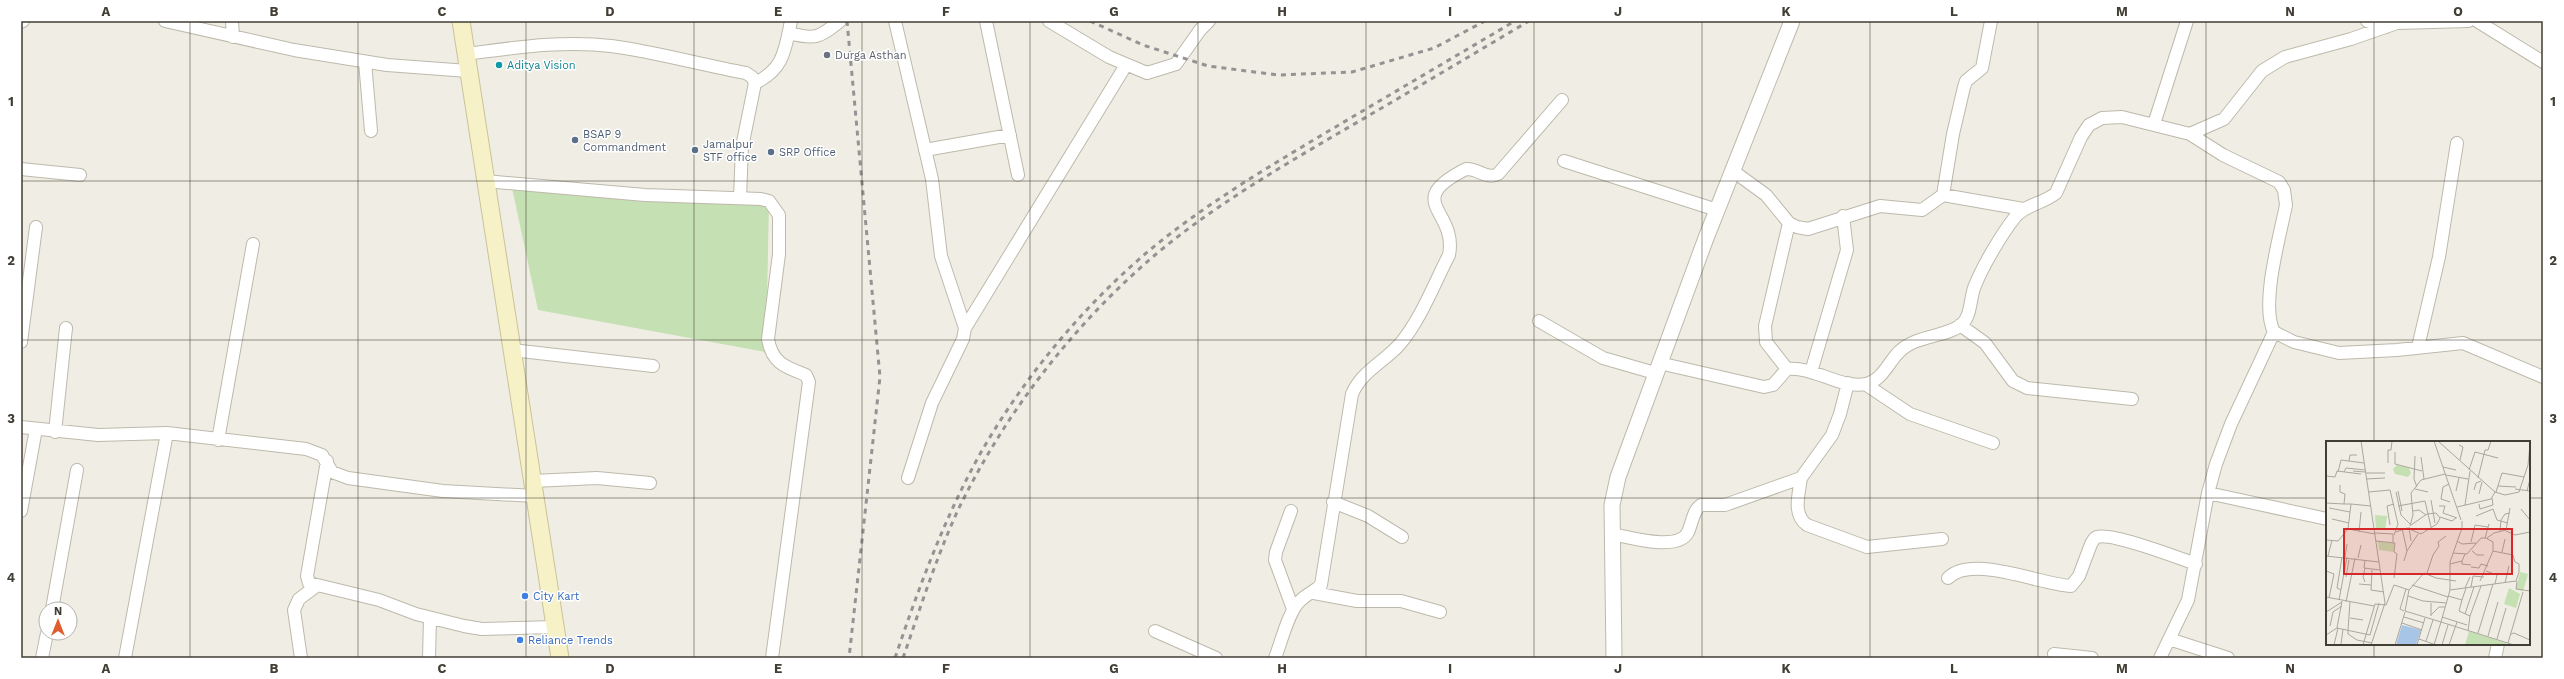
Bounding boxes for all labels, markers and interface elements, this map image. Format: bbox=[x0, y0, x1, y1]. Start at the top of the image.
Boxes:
text: A bbox=[102, 4, 111, 19]
text: B bbox=[270, 4, 279, 19]
text: C bbox=[438, 4, 447, 19]
text: D bbox=[605, 4, 615, 19]
text: E bbox=[774, 4, 782, 19]
text: F bbox=[942, 4, 950, 19]
text: G bbox=[1109, 4, 1119, 19]
text: H bbox=[1277, 4, 1287, 19]
text: I bbox=[1448, 4, 1452, 19]
text: J bbox=[1614, 4, 1622, 19]
text: K bbox=[1781, 4, 1791, 19]
text: L bbox=[1950, 4, 1958, 19]
text: M bbox=[2116, 4, 2128, 19]
text: N bbox=[2285, 4, 2295, 19]
text: O bbox=[2453, 4, 2463, 19]
place label: Durga Asthan bbox=[835, 49, 907, 62]
marker: Durga Asthan bbox=[822, 50, 832, 60]
place label: Aditya Vision bbox=[507, 59, 576, 72]
marker: Aditya Vision bbox=[494, 60, 504, 70]
text: 1 bbox=[8, 94, 14, 109]
text: 1 bbox=[2550, 94, 2556, 109]
place label: BSAP 9 Commandment bbox=[583, 128, 667, 154]
marker: BSAP 9 Commandment bbox=[570, 135, 580, 145]
place label: Jamalpur STF office bbox=[703, 138, 757, 164]
marker: Jamalpur STF office bbox=[690, 145, 700, 155]
place label: SRP Office bbox=[779, 146, 836, 159]
marker: SRP Office bbox=[766, 147, 776, 157]
text: 2 bbox=[7, 253, 15, 268]
text: 2 bbox=[2549, 253, 2557, 268]
text: 3 bbox=[7, 411, 15, 426]
text: 3 bbox=[2549, 411, 2557, 426]
inset map bbox=[2326, 441, 2530, 645]
text: 4 bbox=[7, 570, 16, 585]
text: 4 bbox=[2549, 570, 2558, 585]
place label: City Kart bbox=[533, 590, 580, 603]
marker: City Kart bbox=[520, 591, 530, 601]
north arrow bbox=[38, 601, 78, 641]
text: N bbox=[54, 605, 62, 618]
place label: Reliance Trends bbox=[528, 634, 613, 647]
marker: Reliance Trends bbox=[515, 635, 525, 645]
text: A bbox=[102, 661, 111, 676]
text: B bbox=[270, 661, 279, 676]
text: C bbox=[438, 661, 447, 676]
text: D bbox=[605, 661, 615, 676]
text: E bbox=[774, 661, 782, 676]
text: F bbox=[942, 661, 950, 676]
text: G bbox=[1109, 661, 1119, 676]
text: H bbox=[1277, 661, 1287, 676]
text: I bbox=[1448, 661, 1452, 676]
text: J bbox=[1614, 661, 1622, 676]
text: K bbox=[1781, 661, 1791, 676]
text: L bbox=[1950, 661, 1958, 676]
text: M bbox=[2116, 661, 2128, 676]
text: N bbox=[2285, 661, 2295, 676]
text: O bbox=[2453, 661, 2463, 676]

